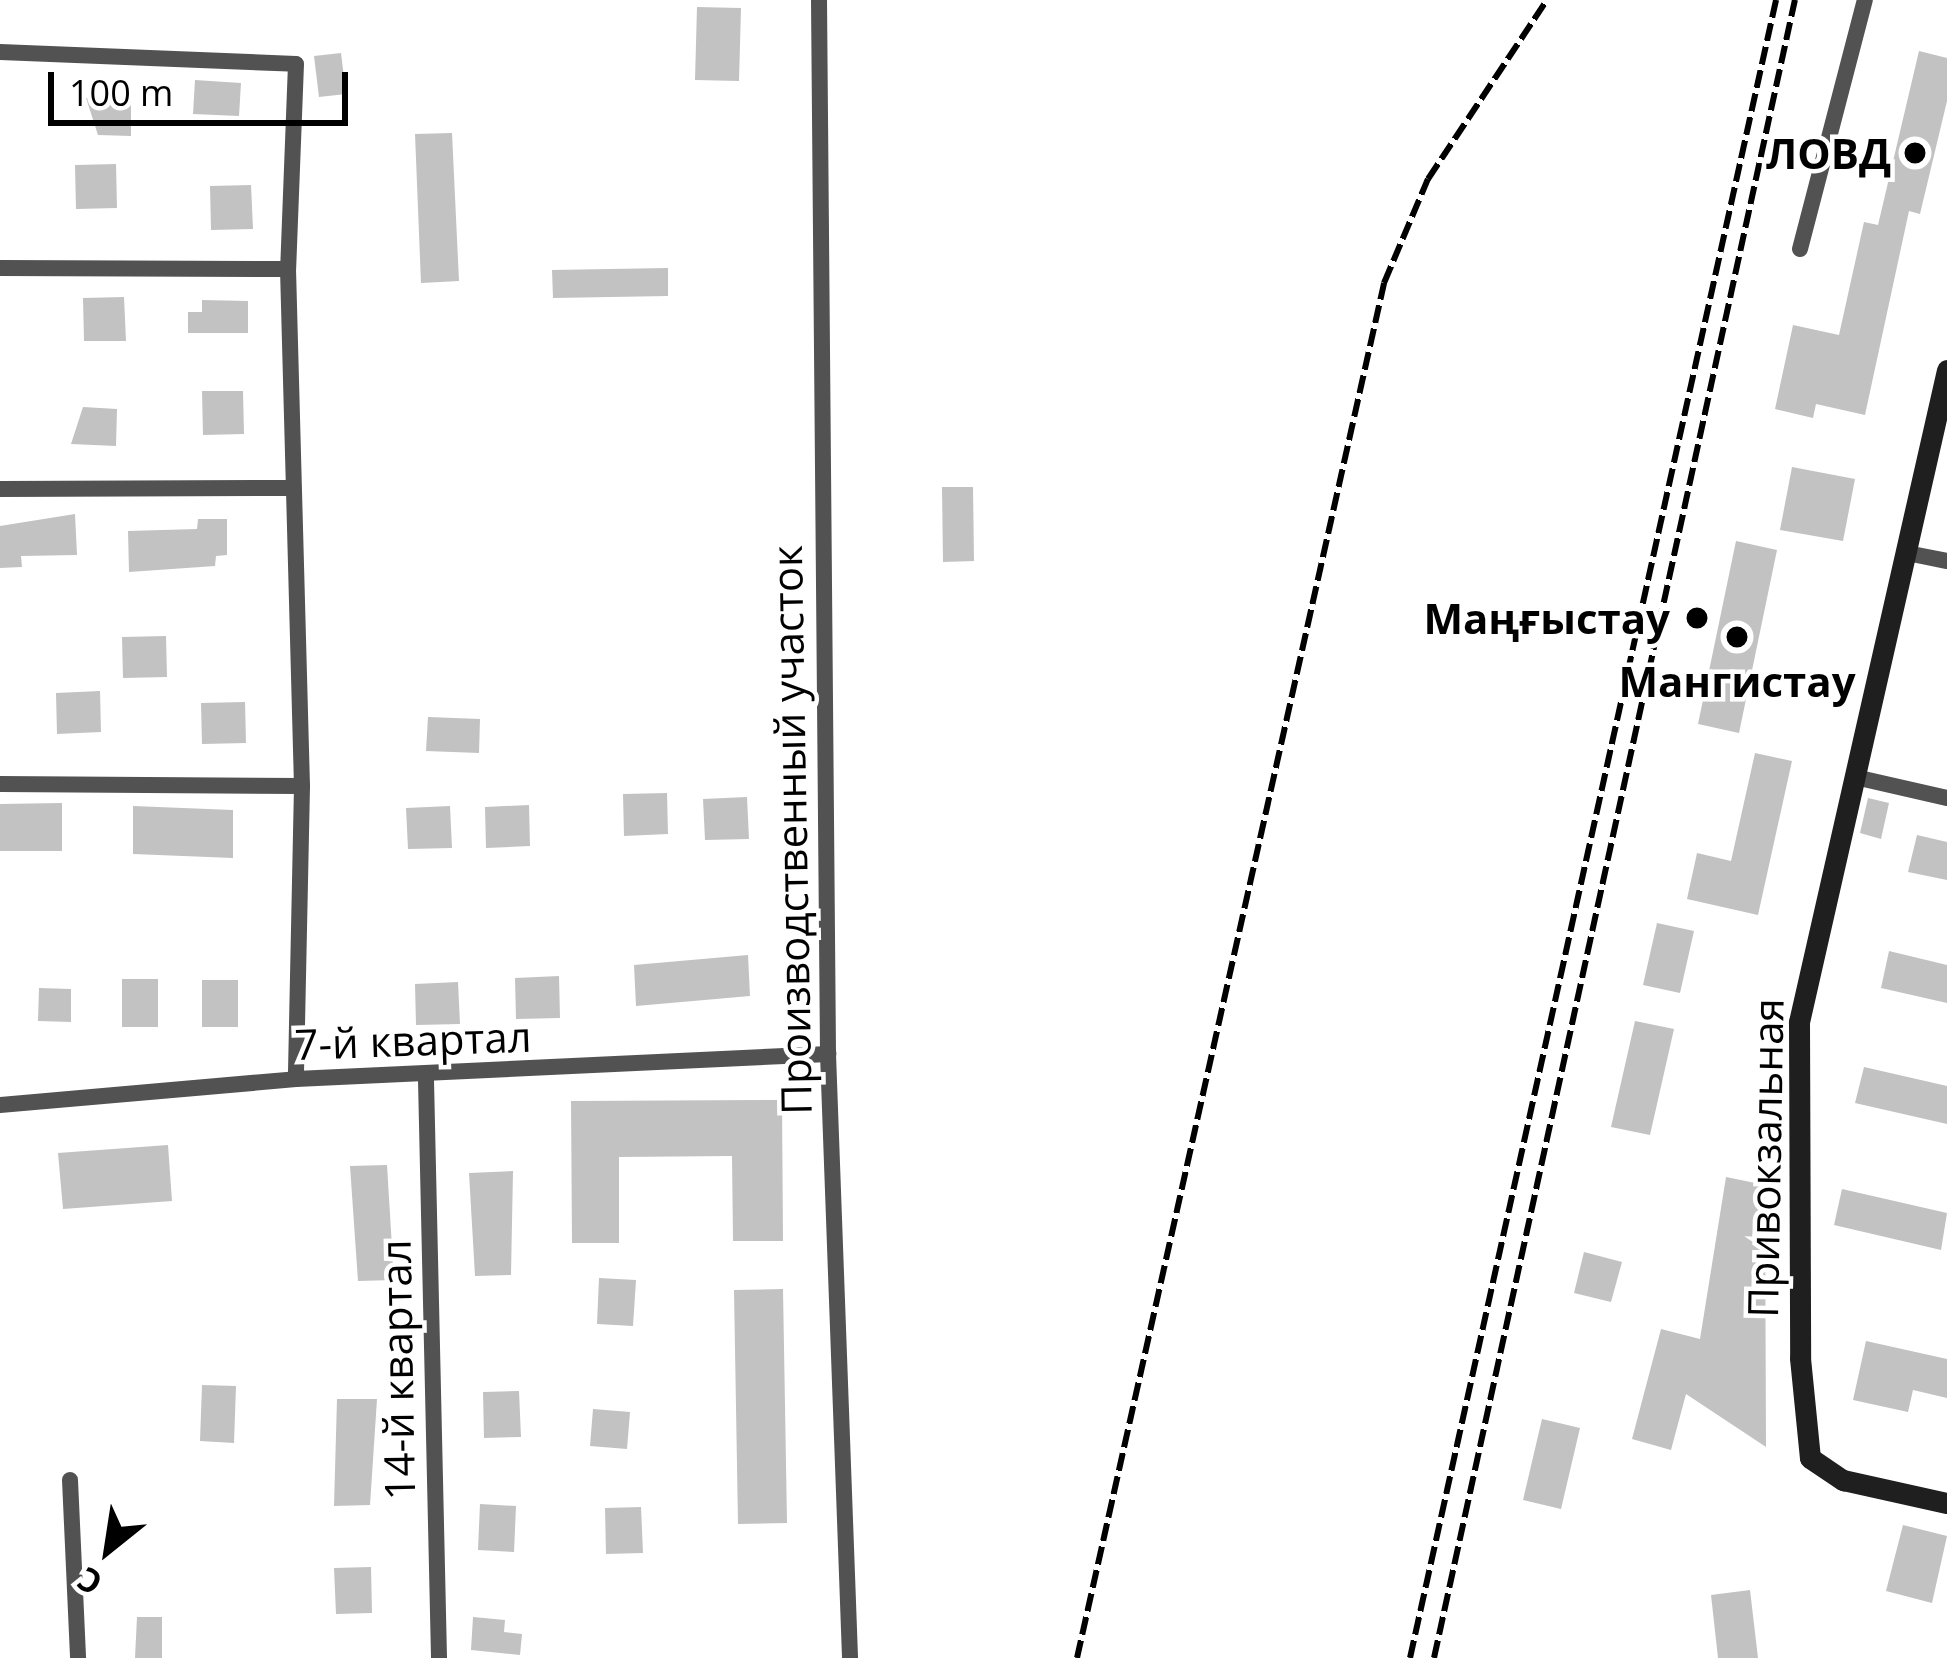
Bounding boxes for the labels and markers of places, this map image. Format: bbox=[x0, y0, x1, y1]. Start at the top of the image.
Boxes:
place label: ЛОВД bbox=[1766, 128, 1891, 178]
marker: ЛОВД bbox=[1902, 140, 1928, 166]
place label: Маңғыстау bbox=[1423, 593, 1670, 643]
marker: Маңғыстау bbox=[1681, 602, 1713, 634]
marker: Мангистау bbox=[1724, 624, 1750, 650]
place label: Мангистау bbox=[1618, 656, 1856, 706]

